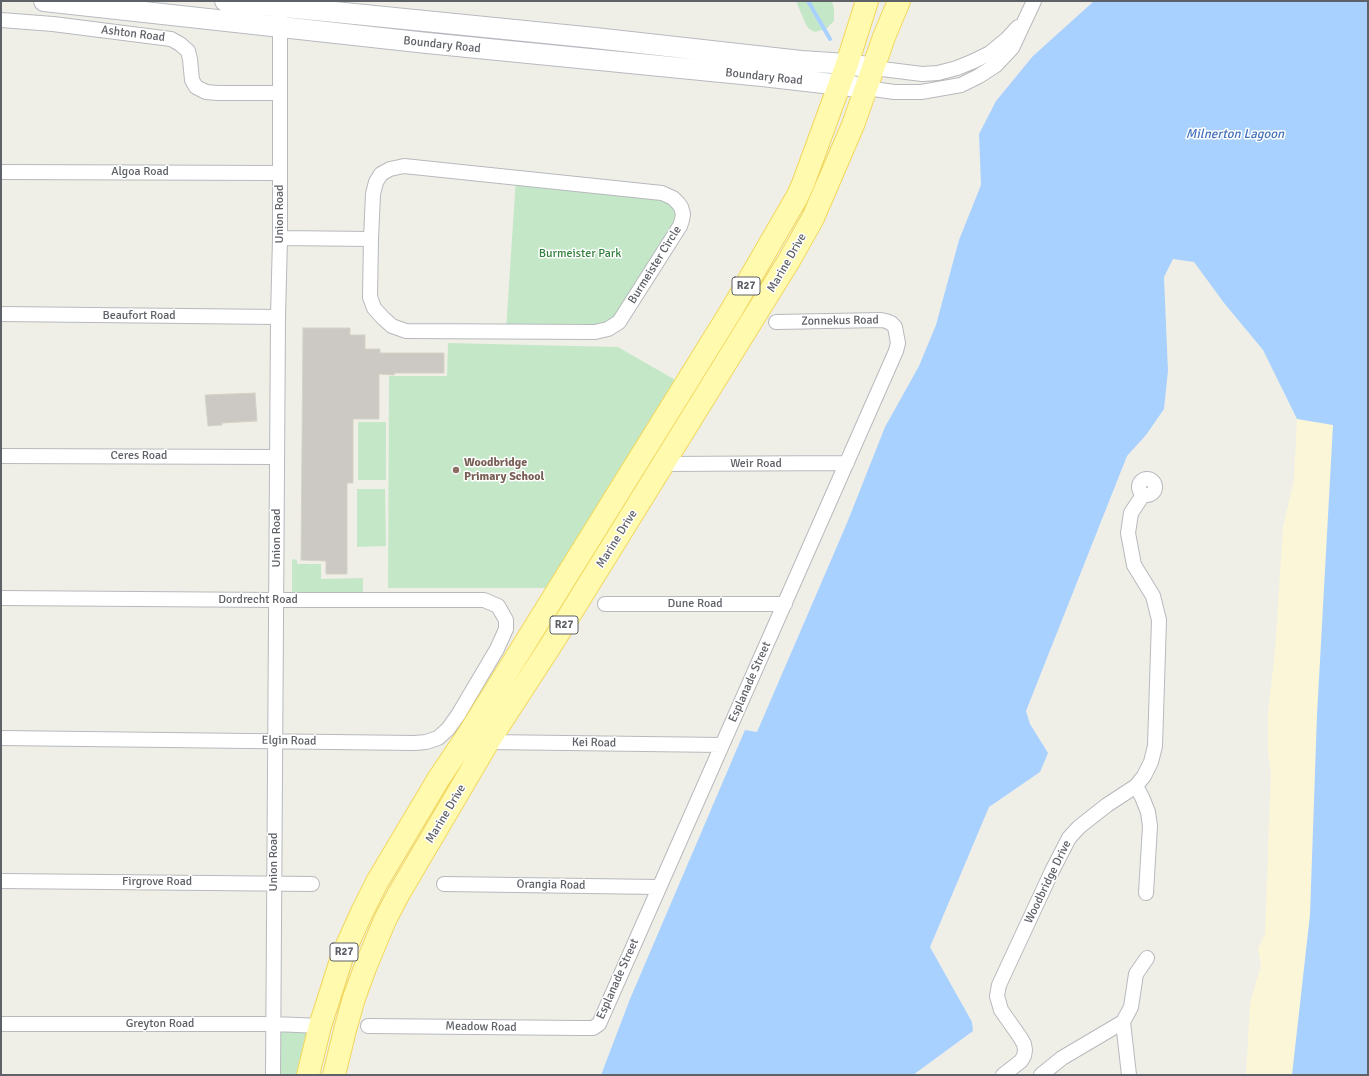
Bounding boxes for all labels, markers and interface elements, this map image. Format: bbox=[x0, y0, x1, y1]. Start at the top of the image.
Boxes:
street label: Ashton Road bbox=[100, 23, 166, 45]
street label: Boundary Road bbox=[403, 34, 481, 56]
street label: Boundary Road bbox=[725, 66, 803, 88]
water label: Milnerton Lagoon bbox=[1186, 127, 1284, 143]
street label: Algoa Road bbox=[111, 165, 169, 179]
street label: Union Road bbox=[273, 185, 287, 243]
street label: Burmeister Circle bbox=[625, 223, 685, 307]
street label: Marine Drive bbox=[764, 231, 810, 295]
park label: Burmeister Park bbox=[539, 247, 621, 261]
road number: R27 bbox=[732, 277, 760, 295]
street label: Beaufort Road bbox=[102, 309, 176, 323]
street label: Zonnekus Road bbox=[801, 313, 879, 329]
street label: Ceres Road bbox=[111, 449, 167, 463]
place label: Woodbridge Primary School bbox=[464, 456, 544, 484]
street label: Weir Road bbox=[730, 457, 782, 471]
marker: Woodbridge Primary School bbox=[451, 465, 461, 475]
street label: Marine Drive bbox=[593, 507, 641, 571]
street label: Union Road bbox=[270, 509, 284, 567]
street label: Dordrecht Road bbox=[218, 593, 298, 607]
street label: Dune Road bbox=[667, 597, 723, 611]
road number: R27 bbox=[550, 616, 578, 634]
street label: Esplanade Street bbox=[726, 639, 774, 725]
street label: Elgin Road bbox=[262, 733, 316, 749]
street label: Kei Road bbox=[572, 735, 616, 751]
street label: Marine Drive bbox=[423, 782, 469, 846]
street label: Union Road bbox=[267, 833, 281, 891]
street label: Woodbridge Drive bbox=[1022, 838, 1074, 926]
street label: Firgrove Road bbox=[122, 875, 192, 889]
street label: Orangia Road bbox=[516, 877, 586, 893]
street label: Esplanade Street bbox=[594, 936, 642, 1022]
road number: R27 bbox=[330, 943, 358, 961]
street label: Greyton Road bbox=[126, 1017, 194, 1031]
street label: Meadow Road bbox=[445, 1019, 517, 1035]

